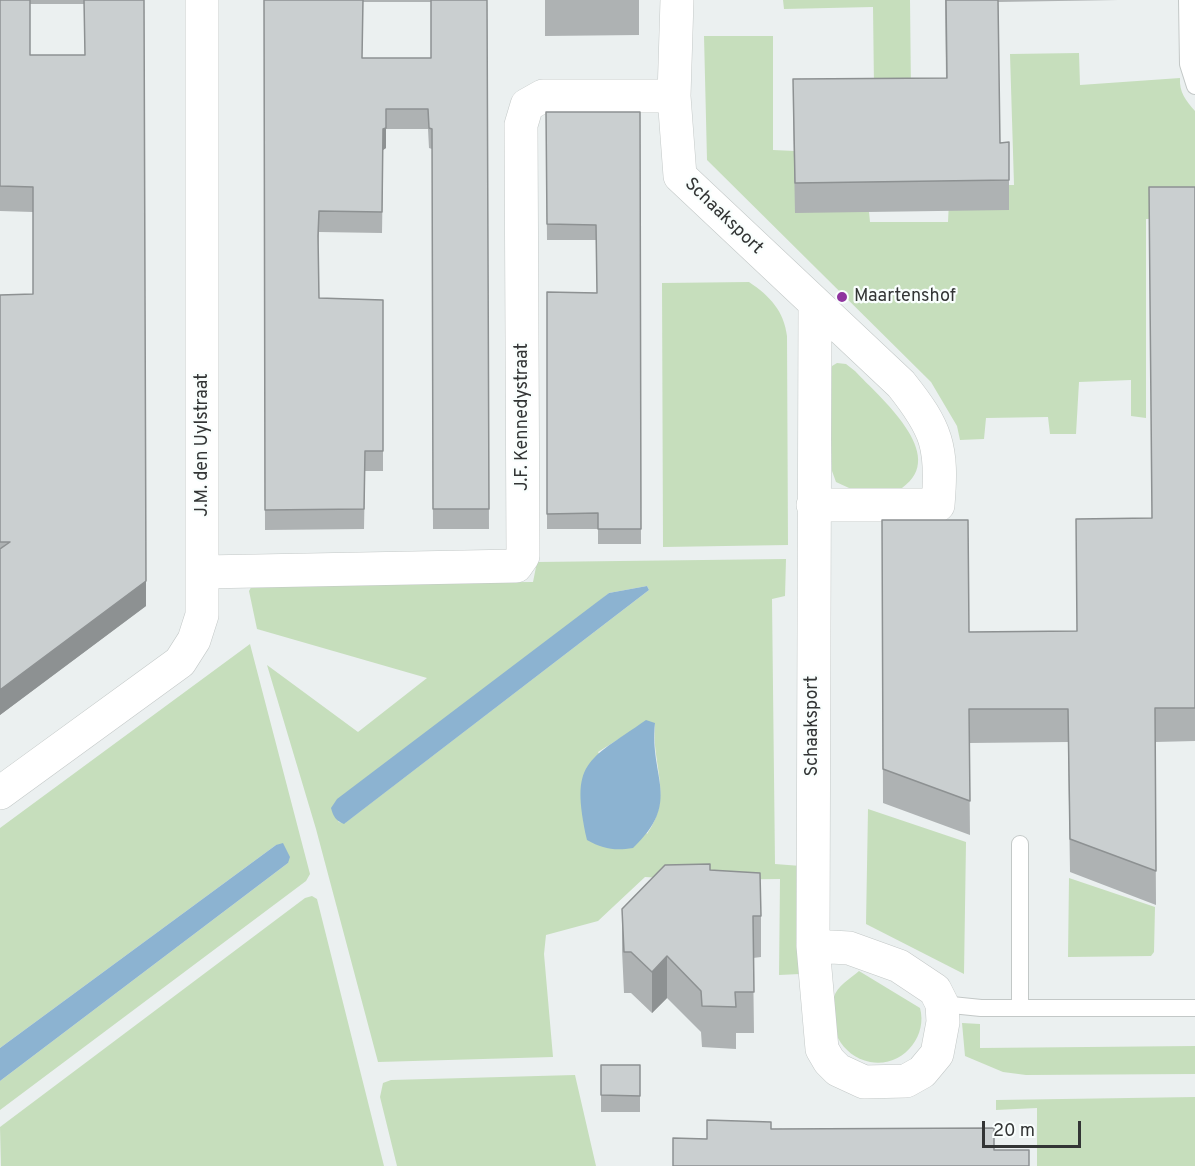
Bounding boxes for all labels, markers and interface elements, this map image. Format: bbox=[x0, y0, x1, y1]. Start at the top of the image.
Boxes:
street label: Schaaksport bbox=[679, 174, 767, 260]
place label: Maartenshof bbox=[854, 286, 956, 308]
marker: Maartenshof bbox=[835, 290, 849, 304]
street label: J.F. Kennedystraat bbox=[512, 343, 534, 491]
street label: J.M. den Uylstraat bbox=[192, 373, 214, 517]
street label: Schaaksport bbox=[802, 676, 824, 776]
scale bar bbox=[985, 1109, 1084, 1147]
text: 20 m bbox=[993, 1120, 1035, 1143]

